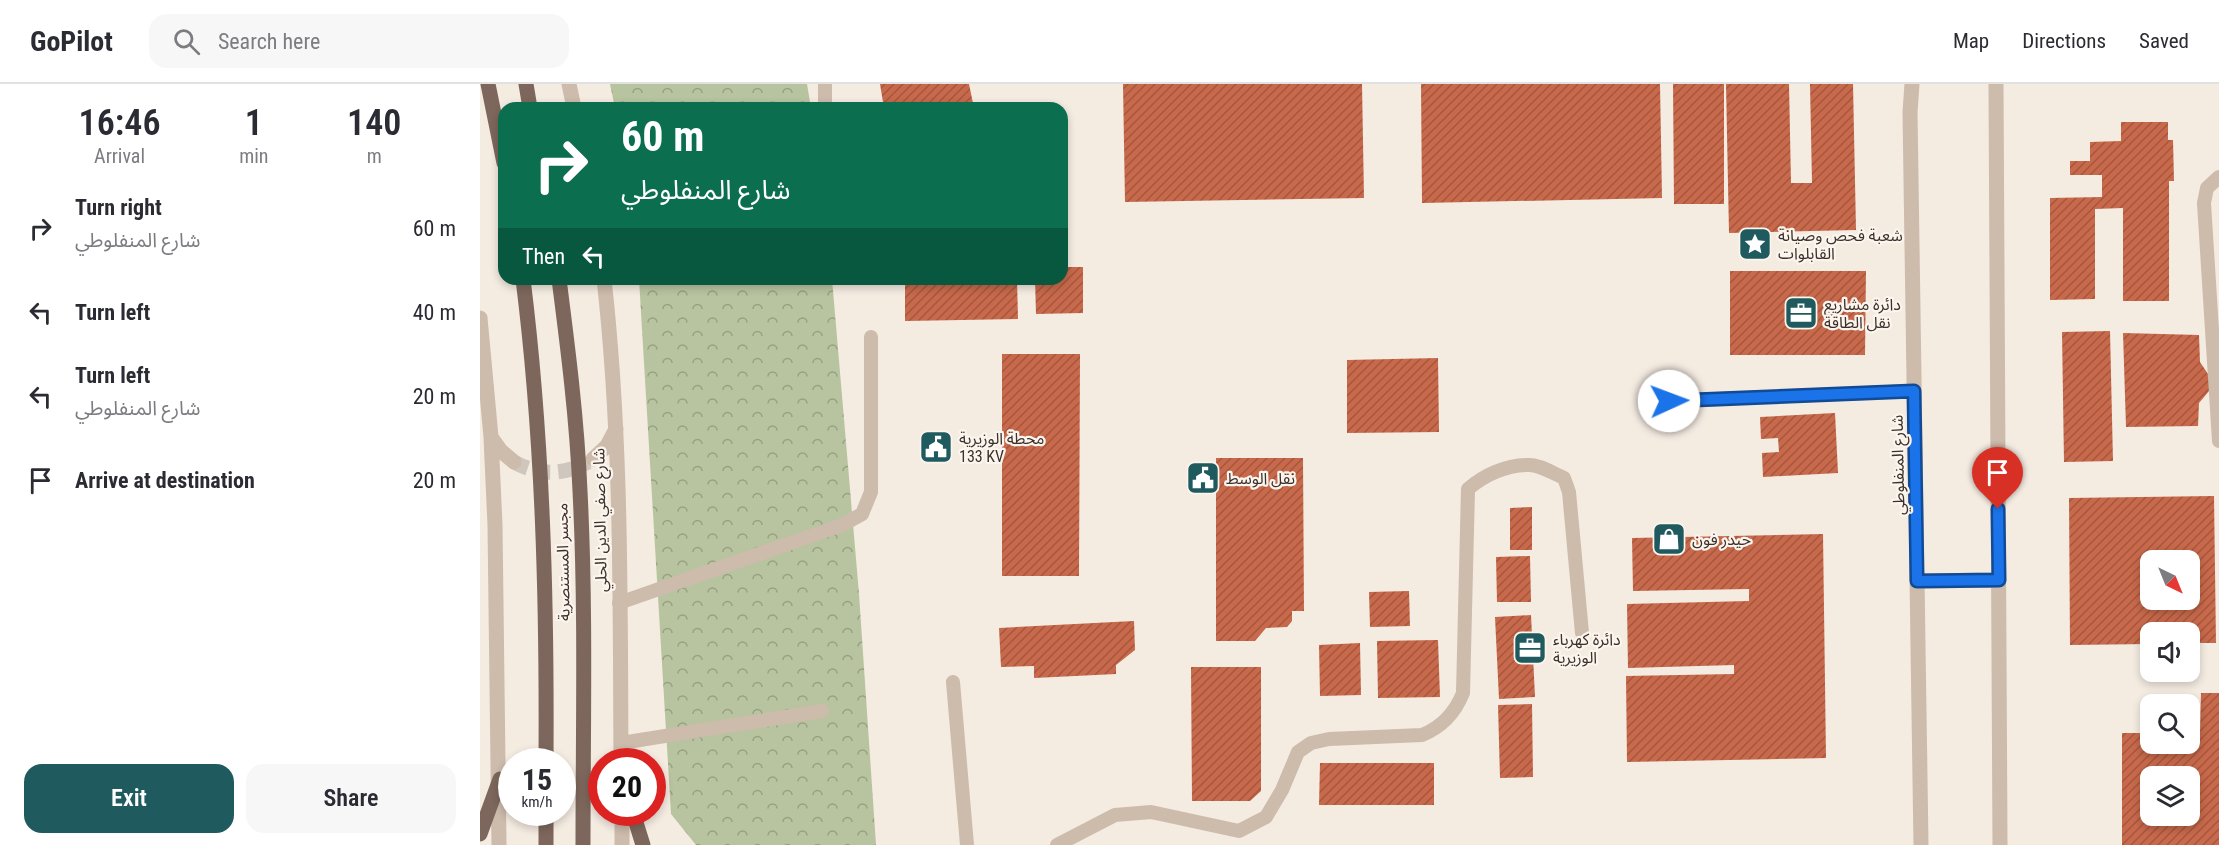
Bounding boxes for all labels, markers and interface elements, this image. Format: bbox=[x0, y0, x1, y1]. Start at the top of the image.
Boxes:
search box bbox=[149, 14, 569, 68]
text: GoPilot bbox=[30, 25, 113, 58]
icon: search bbox=[170, 25, 203, 58]
text: Search here bbox=[218, 29, 320, 54]
text: Map bbox=[1953, 29, 1989, 53]
text: Directions bbox=[2022, 29, 2106, 53]
text: Saved bbox=[2139, 29, 2189, 53]
text: 16:46 bbox=[79, 102, 161, 144]
text: 1 bbox=[245, 102, 263, 144]
text: 140 bbox=[347, 102, 401, 144]
text: 60 m bbox=[621, 112, 704, 161]
icon: right bbox=[522, 126, 600, 204]
text: Arrival bbox=[94, 144, 145, 168]
text: min bbox=[239, 144, 268, 168]
text: m bbox=[367, 144, 382, 168]
text: شارع المنفلوطي bbox=[621, 174, 791, 206]
text: Turn right bbox=[75, 195, 162, 220]
icon: right bbox=[24, 212, 57, 245]
text: 60 m bbox=[413, 216, 456, 241]
place icon: شعبة فحص وصيانة القابلوات bbox=[1737, 226, 1773, 262]
place label: شعبة فحص وصيانة القابلوات bbox=[1778, 226, 1903, 263]
text: شارع المنفلوطي bbox=[75, 228, 201, 252]
icon: left bbox=[577, 240, 610, 273]
text: Then bbox=[522, 244, 565, 269]
office icon: دائرة مشاريع نقل الطاقة bbox=[1783, 295, 1819, 331]
place label: دائرة مشاريع نقل الطاقة bbox=[1824, 295, 1901, 332]
icon: left bbox=[24, 296, 57, 329]
text: Turn left bbox=[75, 300, 150, 325]
text: 40 m bbox=[413, 300, 456, 325]
text: Turn left bbox=[75, 363, 150, 388]
position arrow bbox=[1637, 369, 1701, 433]
icon: left bbox=[24, 380, 57, 413]
text: 20 m bbox=[413, 384, 456, 409]
text: شارع المنفلوطي bbox=[75, 396, 201, 420]
street label: شارع المنفلوطي bbox=[1888, 415, 1911, 515]
public building icon: محطة الوزيرية 133 KV bbox=[918, 429, 954, 465]
place label: محطة الوزيرية 133 KV bbox=[959, 429, 1045, 466]
pin bbox=[1972, 447, 2023, 509]
street label: شارع صفي الدين الحلي bbox=[589, 448, 614, 592]
icon: arrive bbox=[1981, 456, 2014, 489]
public building icon: نقل الوسط bbox=[1185, 460, 1221, 496]
icon: arrive bbox=[24, 464, 57, 497]
text: Arrive at destination bbox=[75, 468, 255, 493]
text: 20 m bbox=[413, 468, 456, 493]
place label: نقل الوسط bbox=[1226, 469, 1295, 488]
street label: مجسر المستنصرية bbox=[552, 503, 574, 621]
shop icon: حيدر فون bbox=[1651, 521, 1687, 557]
place label: حيدر فون bbox=[1692, 530, 1751, 549]
north arrow bbox=[2140, 550, 2200, 610]
map controls bbox=[2140, 550, 2200, 826]
button: sound bbox=[2140, 622, 2200, 682]
office icon: دائرة كهرباء الوزيرية bbox=[1512, 630, 1548, 666]
place label: دائرة كهرباء الوزيرية bbox=[1553, 630, 1621, 667]
button: search bbox=[2140, 694, 2200, 754]
speed limit sign: 20 bbox=[588, 748, 666, 826]
text: 15 bbox=[522, 762, 552, 797]
button: Exit bbox=[24, 764, 234, 833]
button: Share bbox=[246, 764, 456, 833]
button: layers bbox=[2140, 766, 2200, 826]
text: km/h bbox=[522, 793, 552, 811]

